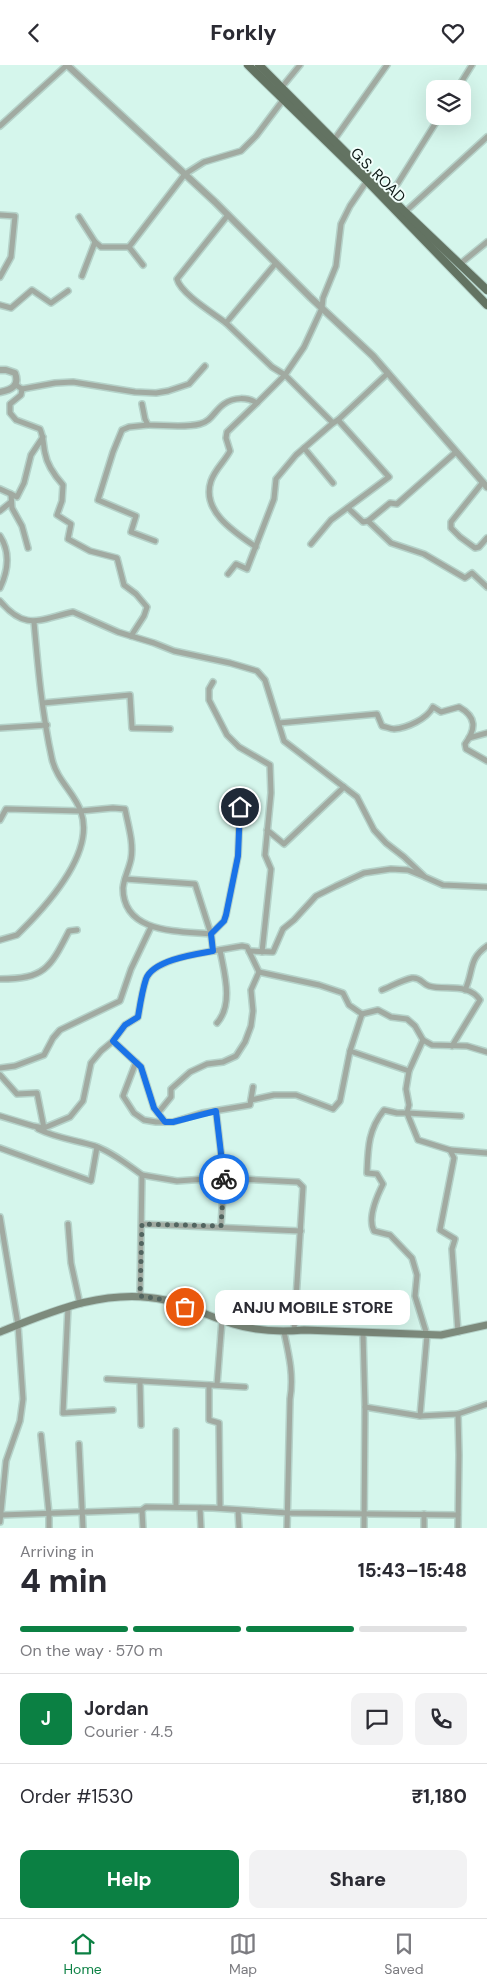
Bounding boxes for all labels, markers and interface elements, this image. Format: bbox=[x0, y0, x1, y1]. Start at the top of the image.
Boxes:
text: Forkly bbox=[210, 18, 277, 47]
icon: back bbox=[20, 19, 48, 47]
icon: heart bbox=[439, 19, 467, 47]
map controls bbox=[426, 80, 471, 125]
button: layers bbox=[426, 80, 471, 125]
street label: G.S. ROAD bbox=[346, 143, 410, 207]
pin bbox=[219, 786, 261, 828]
icon: home bbox=[226, 793, 254, 821]
courier bbox=[199, 1154, 249, 1204]
icon: bike bbox=[210, 1165, 238, 1193]
pin bbox=[164, 1286, 206, 1328]
callout: ANJU MOBILE STORE bbox=[215, 1289, 410, 1325]
icon: bag bbox=[171, 1293, 199, 1321]
text: ANJU MOBILE STORE bbox=[232, 1297, 393, 1318]
text: Arriving in bbox=[20, 1541, 94, 1562]
text: 15:43–15:48 bbox=[358, 1558, 467, 1583]
text: 4 min bbox=[20, 1560, 107, 1602]
text: On the way · 570 m bbox=[20, 1640, 163, 1661]
button: chat bbox=[351, 1693, 403, 1745]
button: phone bbox=[415, 1693, 467, 1745]
text: Jordan bbox=[84, 1696, 149, 1721]
text: J bbox=[41, 1706, 51, 1731]
text: Courier · 4.5 bbox=[84, 1721, 173, 1742]
text: Order #1530 bbox=[20, 1784, 133, 1809]
text: ₹1,180 bbox=[411, 1784, 467, 1809]
button: Help bbox=[20, 1850, 239, 1908]
button: Share bbox=[249, 1850, 467, 1908]
tab: Home bbox=[64, 1930, 102, 1978]
tab: Map bbox=[229, 1930, 257, 1978]
tab: Saved bbox=[384, 1930, 423, 1978]

